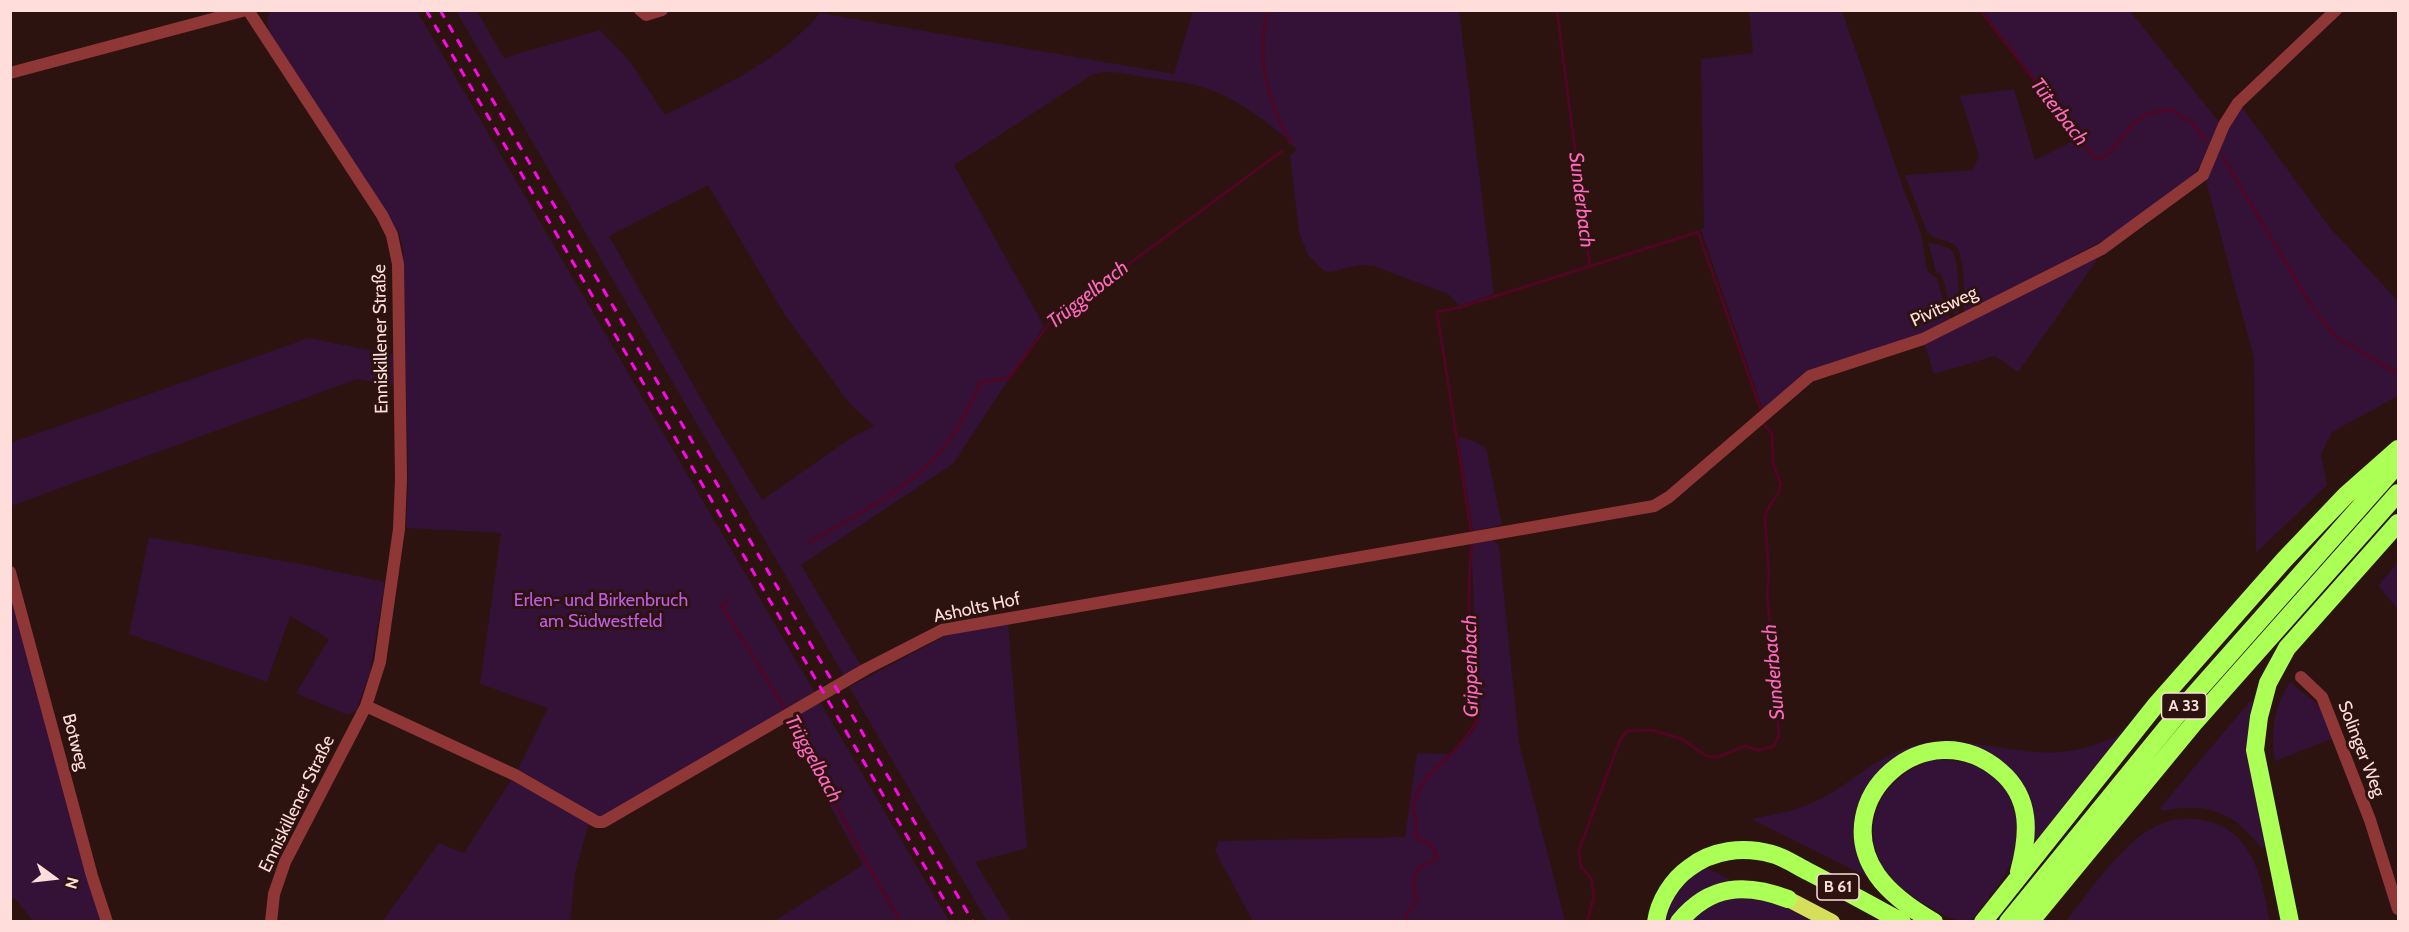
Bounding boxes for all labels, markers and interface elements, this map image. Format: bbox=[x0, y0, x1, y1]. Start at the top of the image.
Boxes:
water label: Tüterbach bbox=[2025, 73, 2093, 151]
water label: Sunderbach bbox=[1563, 151, 1599, 249]
water label: Trüggelbach bbox=[1043, 256, 1133, 334]
street label: Enniskillener Straße bbox=[369, 264, 393, 414]
street label: Pivitsweg bbox=[1907, 282, 1981, 332]
street label: Asholts Hof bbox=[932, 588, 1022, 628]
park label: Erlen- und Birkenbruch am Südwestfeld bbox=[514, 590, 688, 632]
water label: Grippenbach bbox=[1458, 614, 1484, 718]
water label: Sunderbach bbox=[1758, 623, 1790, 721]
road number: A 33 bbox=[2162, 693, 2206, 719]
street label: Solinger Weg bbox=[2333, 698, 2389, 800]
street label: Botweg bbox=[57, 711, 93, 773]
water label: Trüggelbach bbox=[779, 711, 847, 807]
street label: Enniskillener Straße bbox=[254, 732, 340, 876]
north arrow bbox=[24, 848, 84, 908]
road number: B 61 bbox=[1817, 874, 1859, 900]
text: N bbox=[61, 875, 83, 891]

